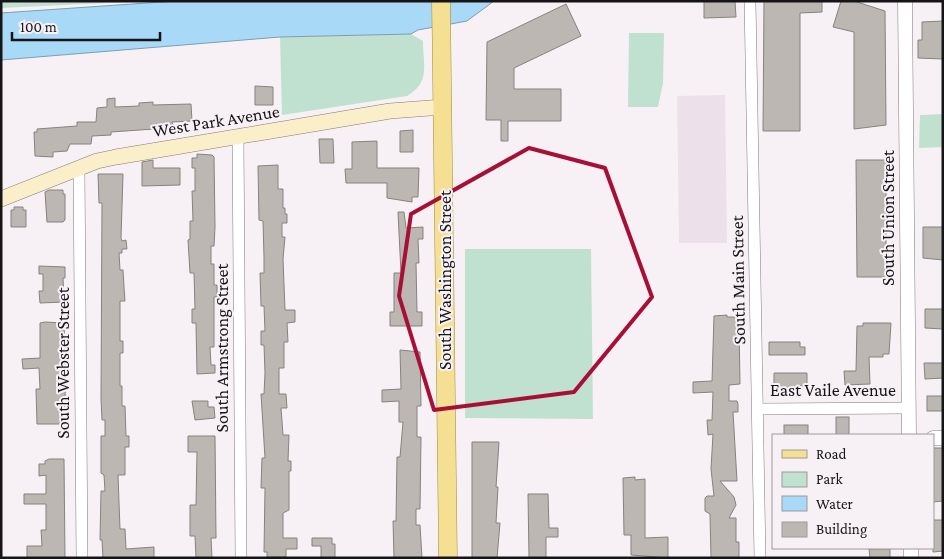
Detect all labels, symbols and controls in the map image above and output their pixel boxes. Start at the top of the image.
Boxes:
scale bar [12,10,160,42]
text: 100 m [20,19,57,35]
street label: West Park Avenue [151,101,281,141]
street label: South Union Street [878,149,898,286]
street label: South Washington Street [435,189,455,370]
street label: South Main Street [727,214,749,345]
street label: South Armstrong Street [212,263,232,432]
street label: South Webster Street [53,286,73,439]
street label: East Vaile Avenue [770,380,896,400]
legend [772,434,934,549]
text: Road [816,446,847,462]
text: Park [816,471,843,487]
text: Water [816,496,853,512]
text: Building [816,521,867,538]

